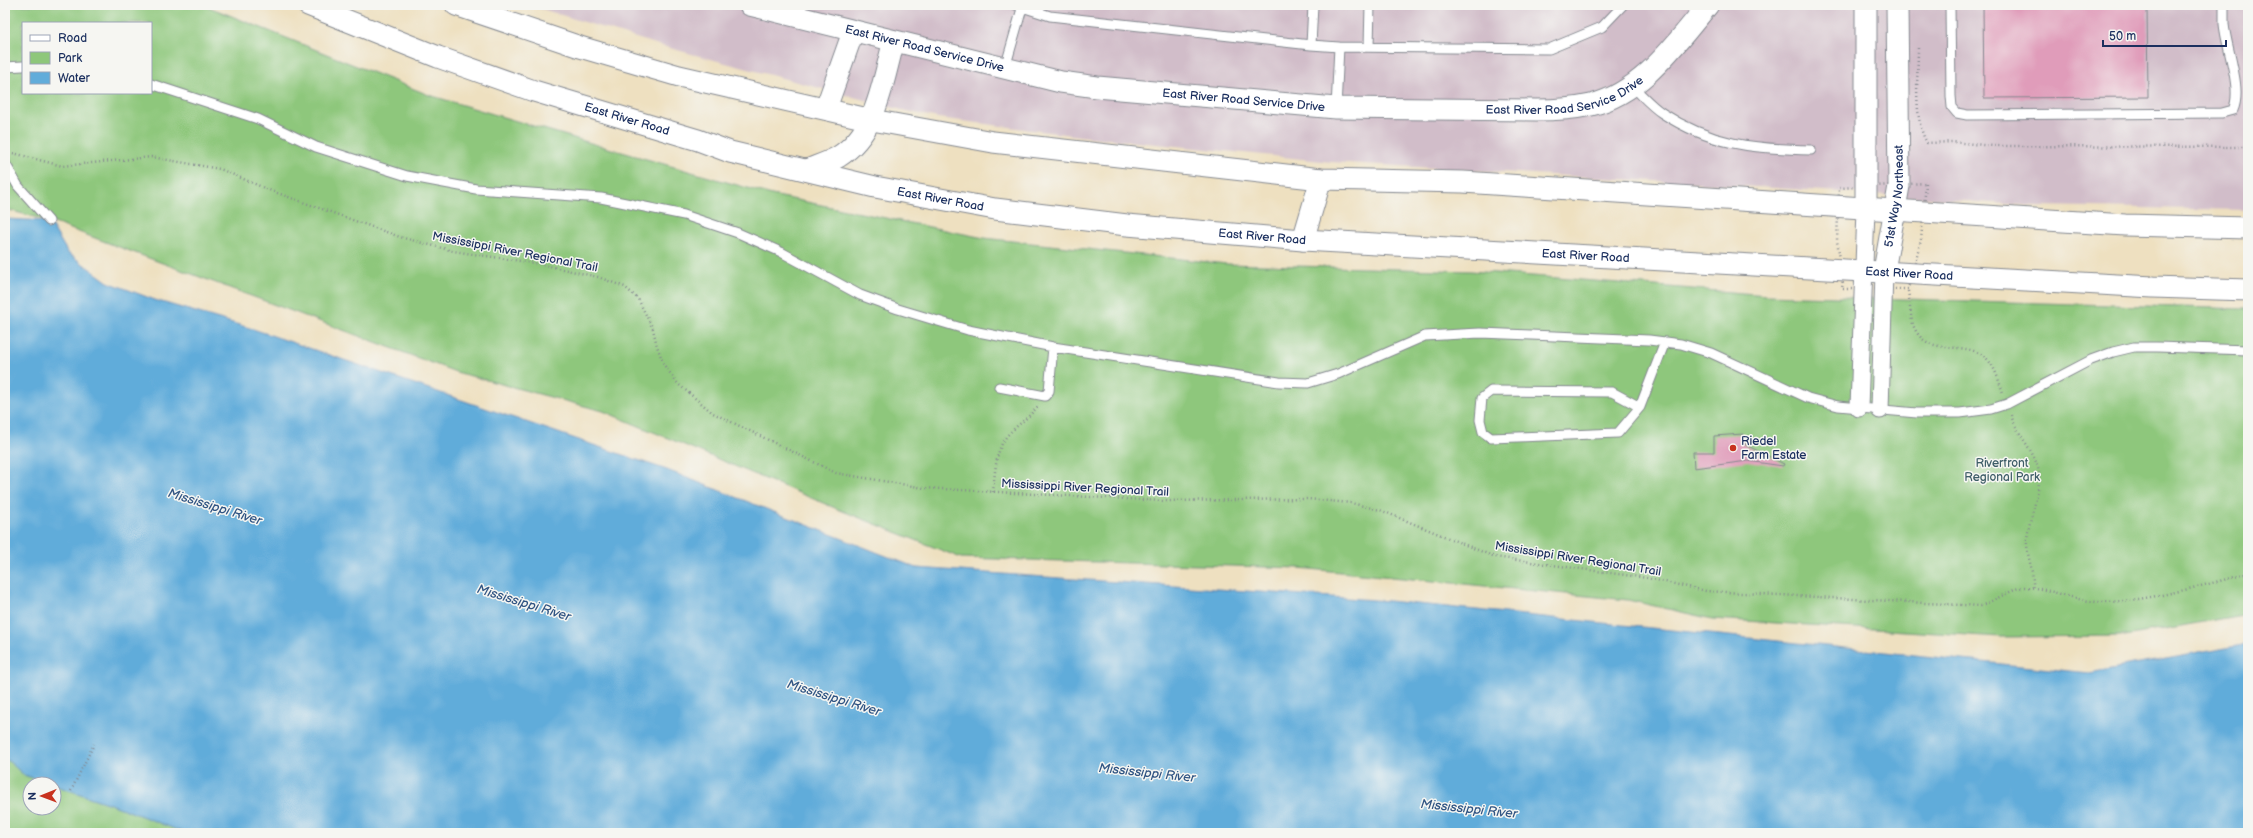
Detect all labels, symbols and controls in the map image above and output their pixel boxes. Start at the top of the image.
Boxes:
street label: East River Road Service Drive [844,21,1006,75]
legend [22,22,152,94]
scale bar [2103,22,2226,48]
text: 50 m [2109,29,2136,44]
text: Road [58,31,87,46]
text: Park [58,51,82,66]
text: Water [58,71,90,86]
street label: East River Road Service Drive [1486,73,1646,118]
street label: East River Road Service Drive [1162,85,1326,115]
street label: East River Road [583,99,671,139]
street label: 51st Way Northeast [1881,144,1907,248]
street label: East River Road [896,184,985,214]
street label: East River Road [1218,225,1307,248]
street label: Mississippi River Regional Trail [431,229,599,275]
street label: East River Road [1541,246,1630,266]
street label: East River Road [1865,264,1954,283]
place label: Riedel Farm Estate [1741,434,1807,463]
marker: Riedel Farm Estate [1728,443,1738,453]
park label: Riverfront Regional Park [1964,456,2040,485]
street label: Mississippi River Regional Trail [1001,476,1169,500]
water label: Mississippi River [166,485,265,529]
street label: Mississippi River Regional Trail [1494,538,1662,580]
water label: Mississippi River [475,581,574,625]
water label: Mississippi River [785,676,884,720]
water label: Mississippi River [1098,760,1197,786]
north arrow [22,776,62,816]
text: N [26,792,39,800]
water label: Mississippi River [1420,796,1519,822]

